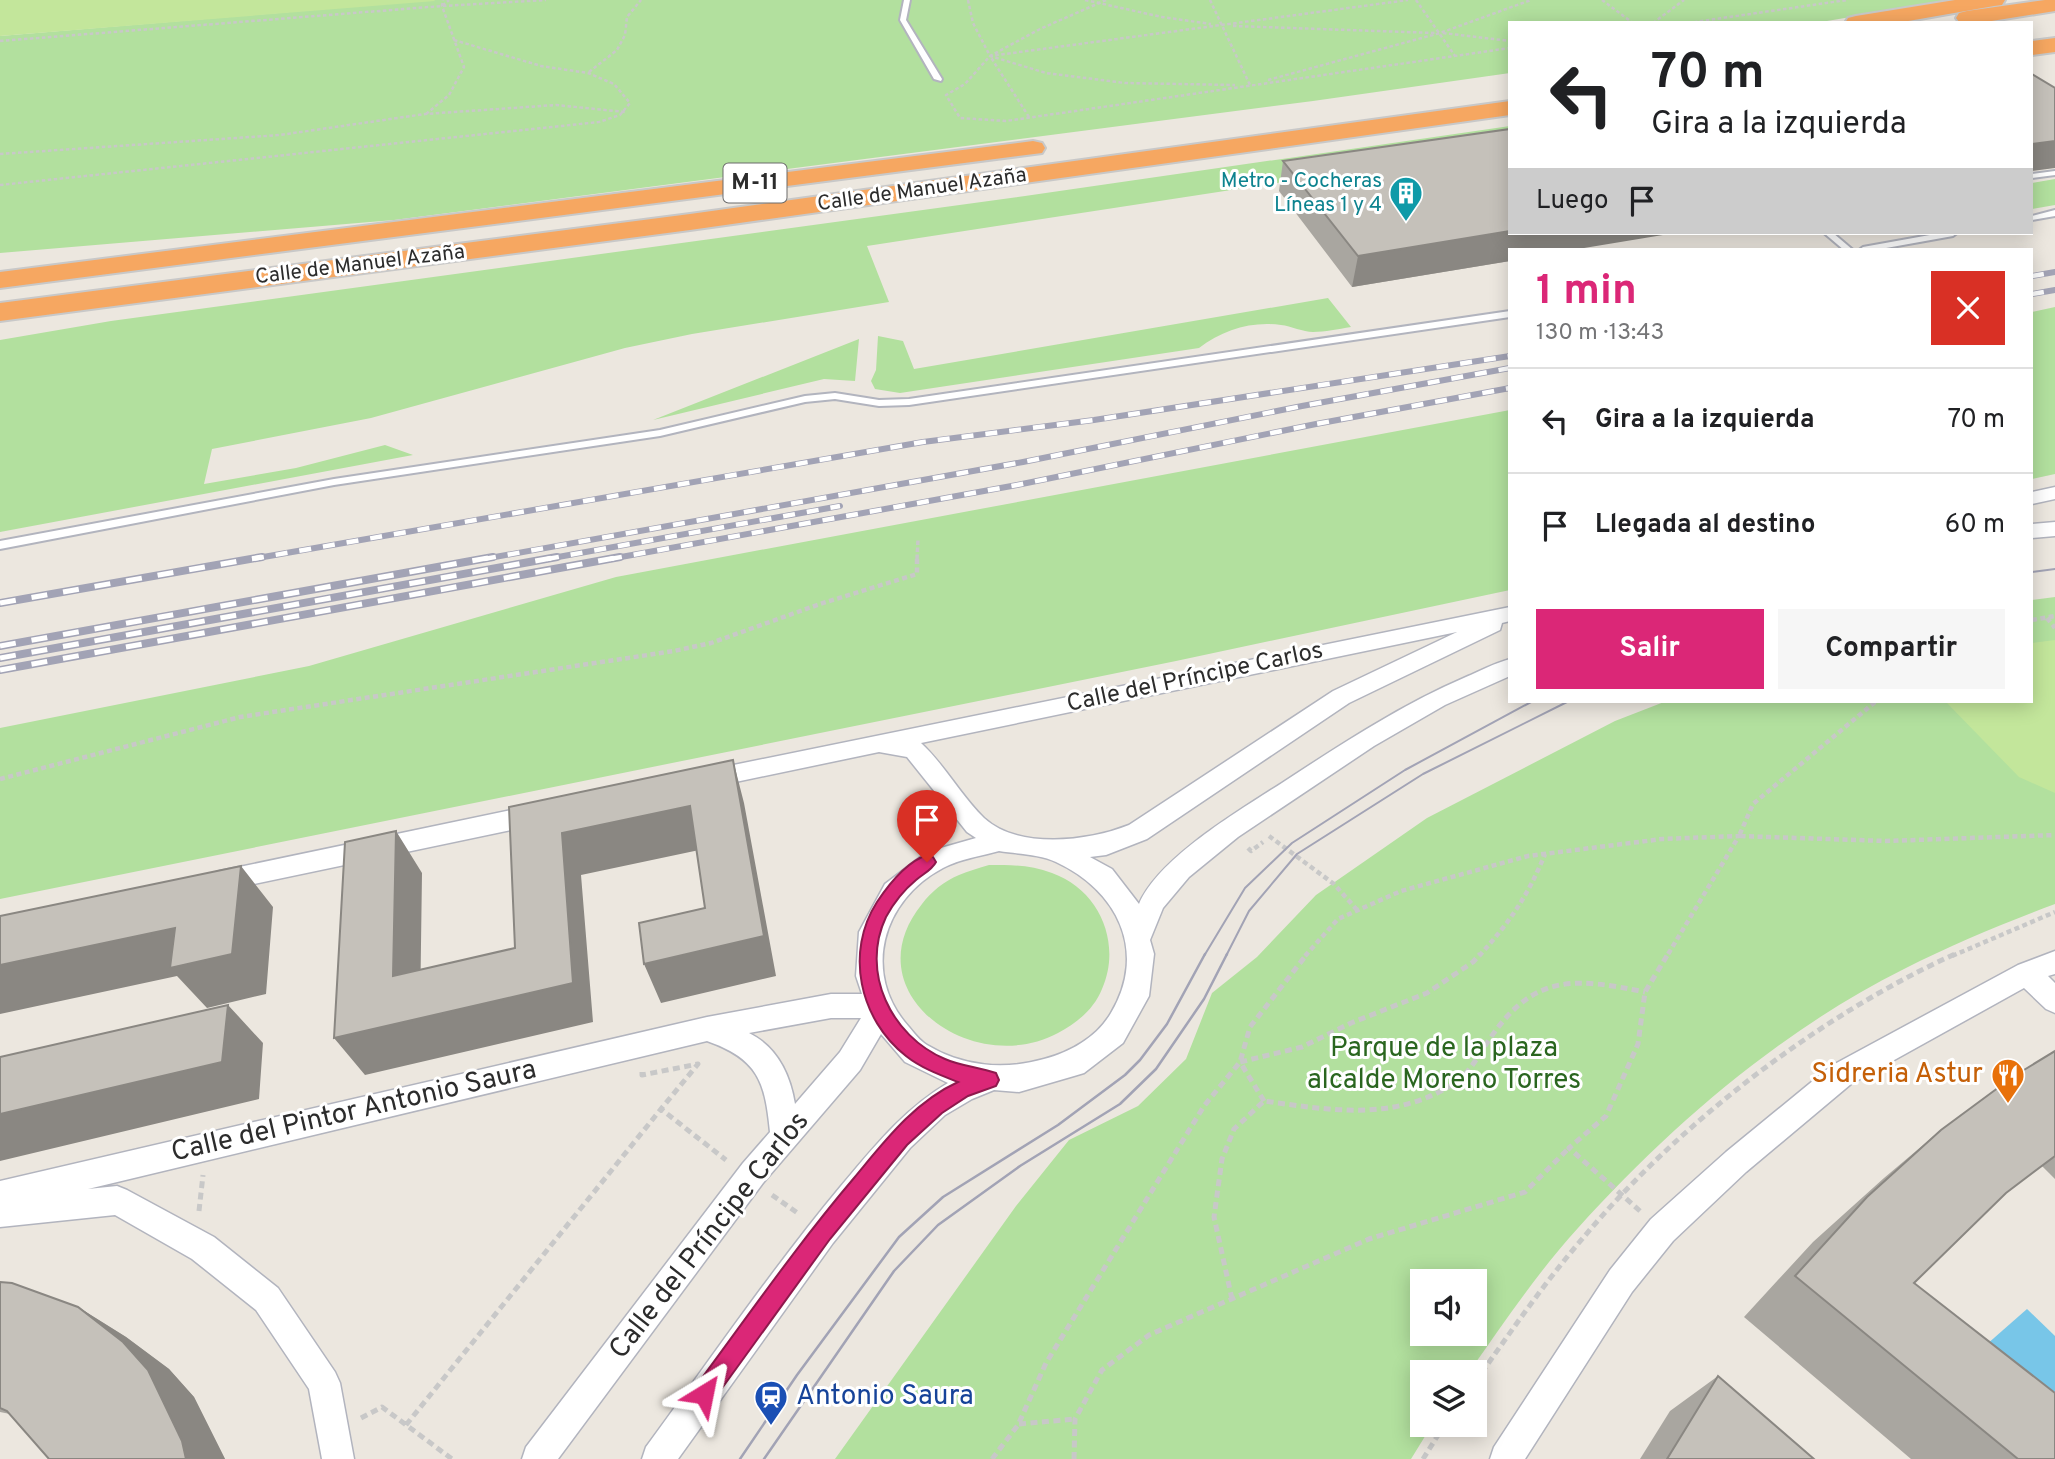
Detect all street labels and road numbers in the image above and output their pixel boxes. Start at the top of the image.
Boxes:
street label: Calle de Manuel Azaña [816,162,1028,218]
road number: M-11 [724,164,786,202]
street label: Calle de Manuel Azaña [254,239,466,291]
street label: Calle del Príncipe Carlos [1064,636,1326,720]
street label: Calle del Pintor Antonio Saura [168,1052,540,1172]
street label: Calle del Príncipe Carlos [602,1105,818,1367]

